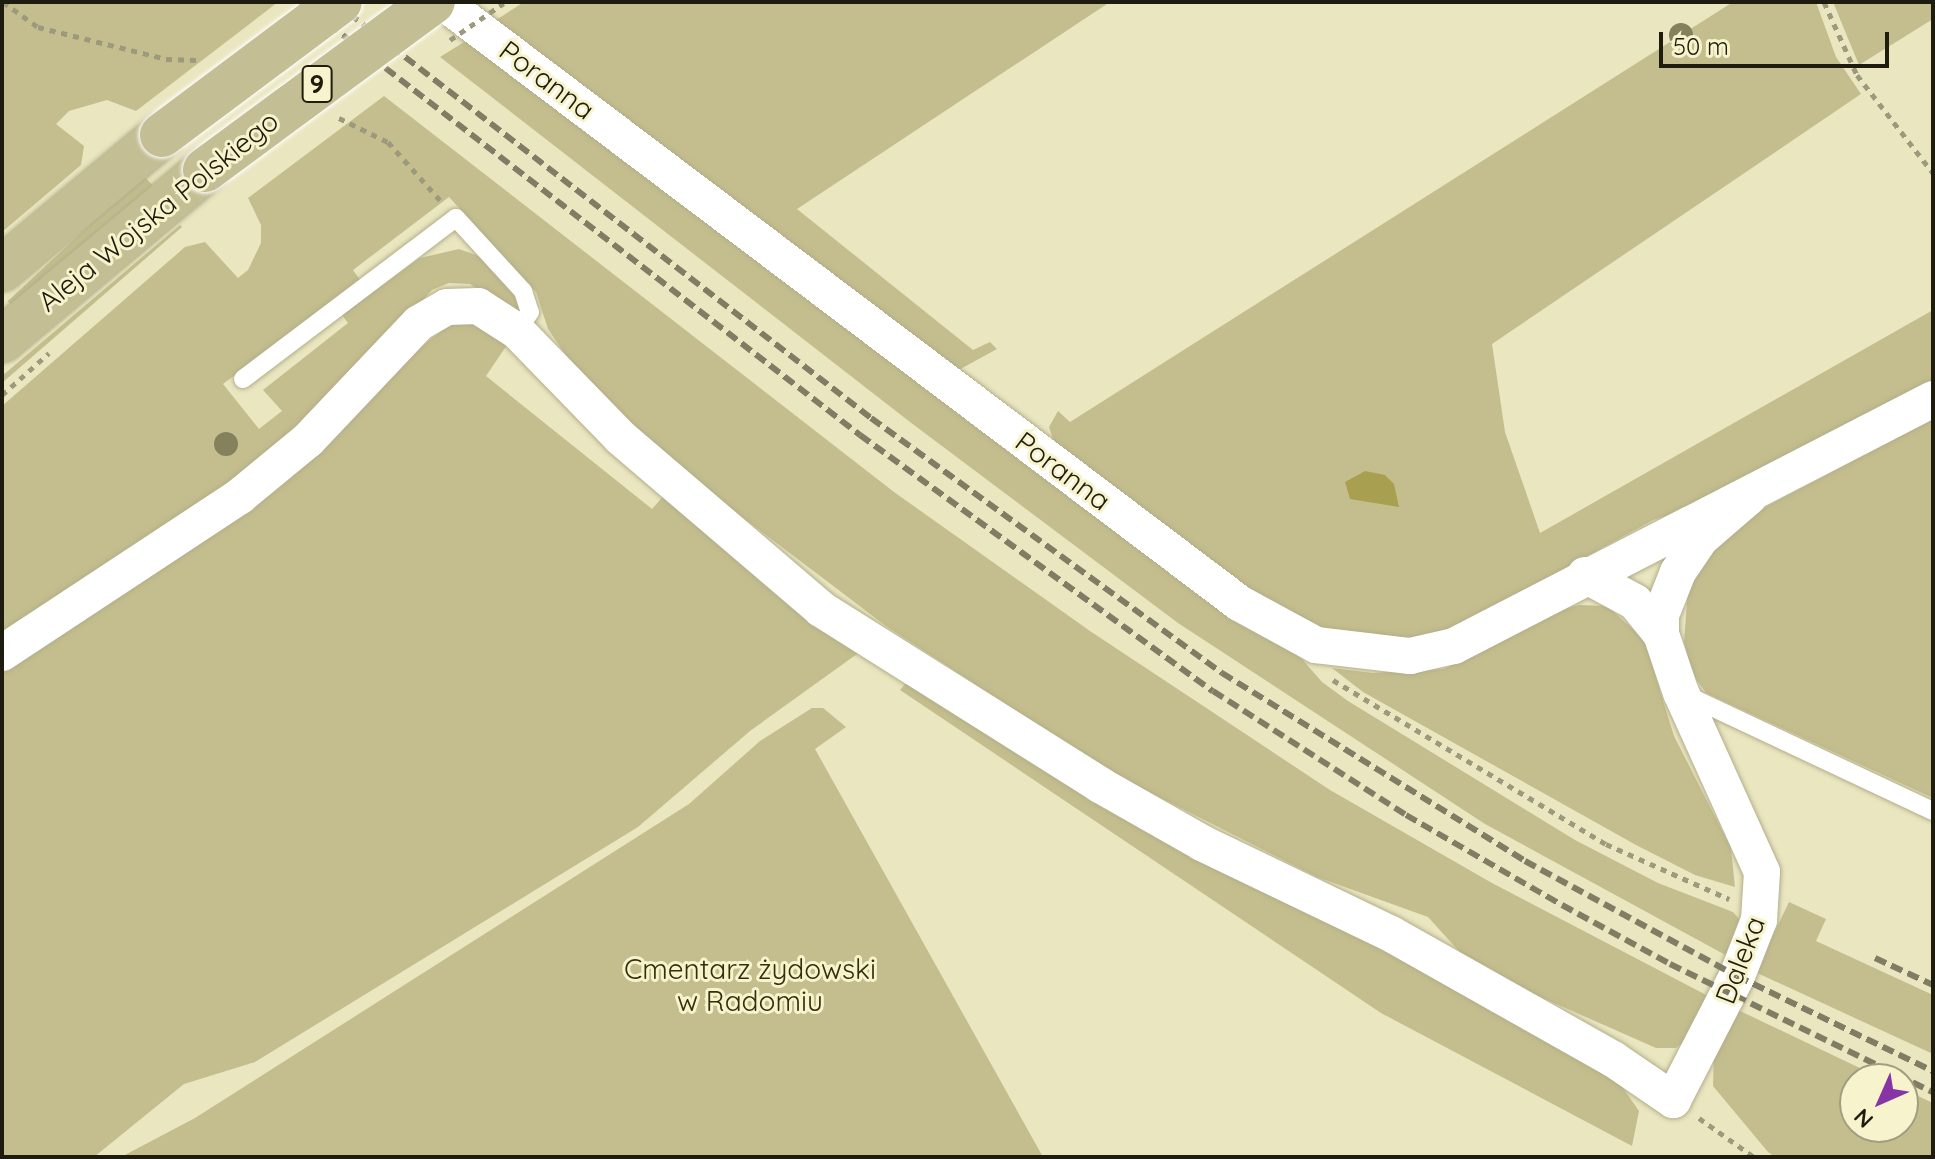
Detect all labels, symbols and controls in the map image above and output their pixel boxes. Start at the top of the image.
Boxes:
scale bar [1663,16,1893,66]
text: 50 m [1673,31,1729,61]
street label: Poranna [493,33,601,127]
road number: 9 [301,62,333,106]
street label: Aleja Wojska Polskiego [31,104,285,318]
street label: Poranna [1009,424,1117,518]
street label: Daleka [1708,912,1772,1008]
park label: Cmentarz żydowski w Radomiu [624,952,876,1018]
north arrow [1839,1063,1919,1143]
text: N [1848,1103,1879,1134]

